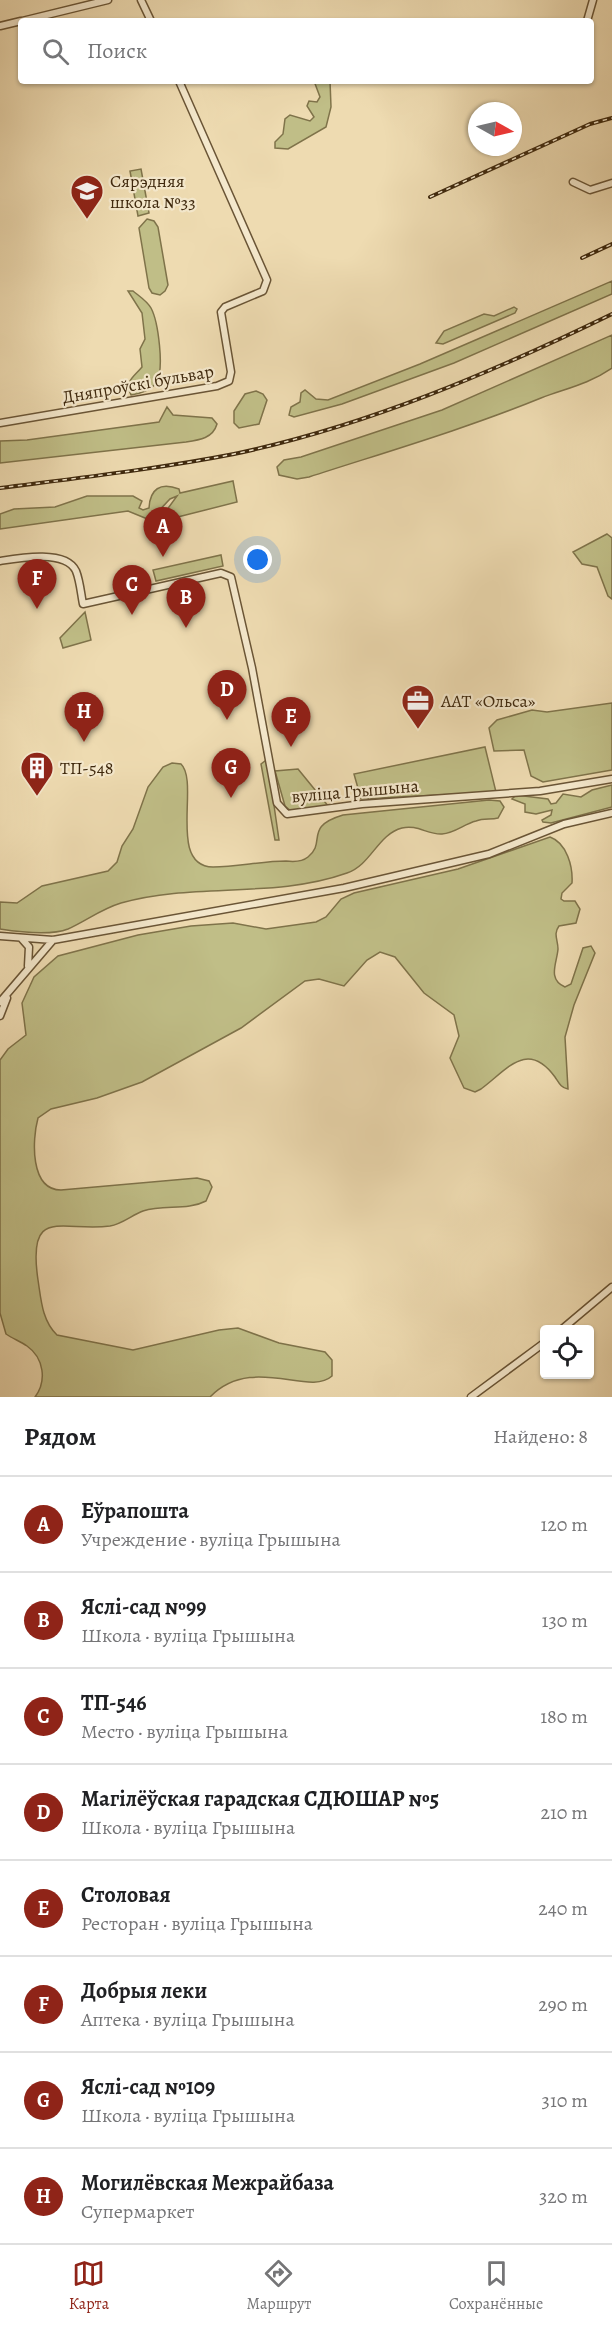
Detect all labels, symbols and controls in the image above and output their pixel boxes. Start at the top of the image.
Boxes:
search box [18,18,594,84]
icon: search [39,35,72,68]
text: Поиск [87,36,147,66]
north arrow [468,102,522,156]
place label: Сярэдняя школа №33 [110,169,196,214]
school or university icon: Сярэдняя школа №33 [69,173,105,220]
street label: Дняпроўскі бульвар [60,359,216,409]
pin: A [144,508,182,557]
your location [243,545,272,574]
pin: F [18,560,57,609]
pin: C [112,566,152,615]
pin: B [166,578,206,628]
pin: D [208,670,246,720]
office icon: ААТ «Ольса» [400,683,436,730]
place label: ААТ «Ольса» [440,689,536,713]
pin: H [64,692,104,742]
pin: E [272,698,310,747]
pin: G [212,748,250,798]
building icon: ТП-548 [19,750,55,797]
place label: ТП-548 [60,756,114,780]
street label: вуліца Грышына [290,773,420,809]
map controls [540,1325,594,1379]
button: locate [540,1325,594,1379]
text: Рядом [24,1419,96,1454]
text: Найдено: 8 [493,1423,588,1450]
text: Еўрапошта [81,1496,189,1526]
text: A [37,1511,50,1538]
text: 120 m [540,1511,588,1538]
text: Учреждение · вуліца Грышына [81,1526,341,1553]
text: Яслі-сад №99 [81,1592,206,1622]
text: B [37,1607,50,1634]
text: 130 m [542,1607,588,1634]
text: Школа · вуліца Грышына [81,1622,295,1649]
text: ТП-546 [81,1688,147,1718]
text: C [37,1703,50,1730]
text: 180 m [540,1703,588,1730]
text: Место · вуліца Грышына [81,1718,288,1745]
text: Магілёўская гарадская СДЮШАР №5 [81,1784,439,1814]
text: D [37,1799,50,1826]
text: 210 m [540,1799,588,1826]
text: Школа · вуліца Грышына [81,1814,295,1841]
text: Столовая [81,1880,171,1910]
text: E [38,1895,49,1922]
text: 240 m [538,1895,588,1922]
text: Ресторан · вуліца Грышына [81,1910,313,1937]
text: Добрыя леки [81,1976,207,2006]
text: F [38,1991,49,2018]
text: 290 m [538,1991,588,2018]
text: Аптека · вуліца Грышына [81,2006,295,2033]
text: Яслі-сад №109 [81,2072,215,2102]
text: G [37,2087,50,2114]
text: 310 m [542,2087,588,2114]
text: Школа · вуліца Грышына [81,2102,295,2129]
text: Могилёвская Межрайбаза [81,2168,334,2198]
text: H [36,2183,51,2210]
text: 320 m [539,2183,588,2210]
text: Супермаркет [81,2198,195,2225]
tab: Карта [69,2257,109,2315]
tab: Маршрут [247,2257,311,2315]
tab: Сохранённые [449,2257,543,2315]

